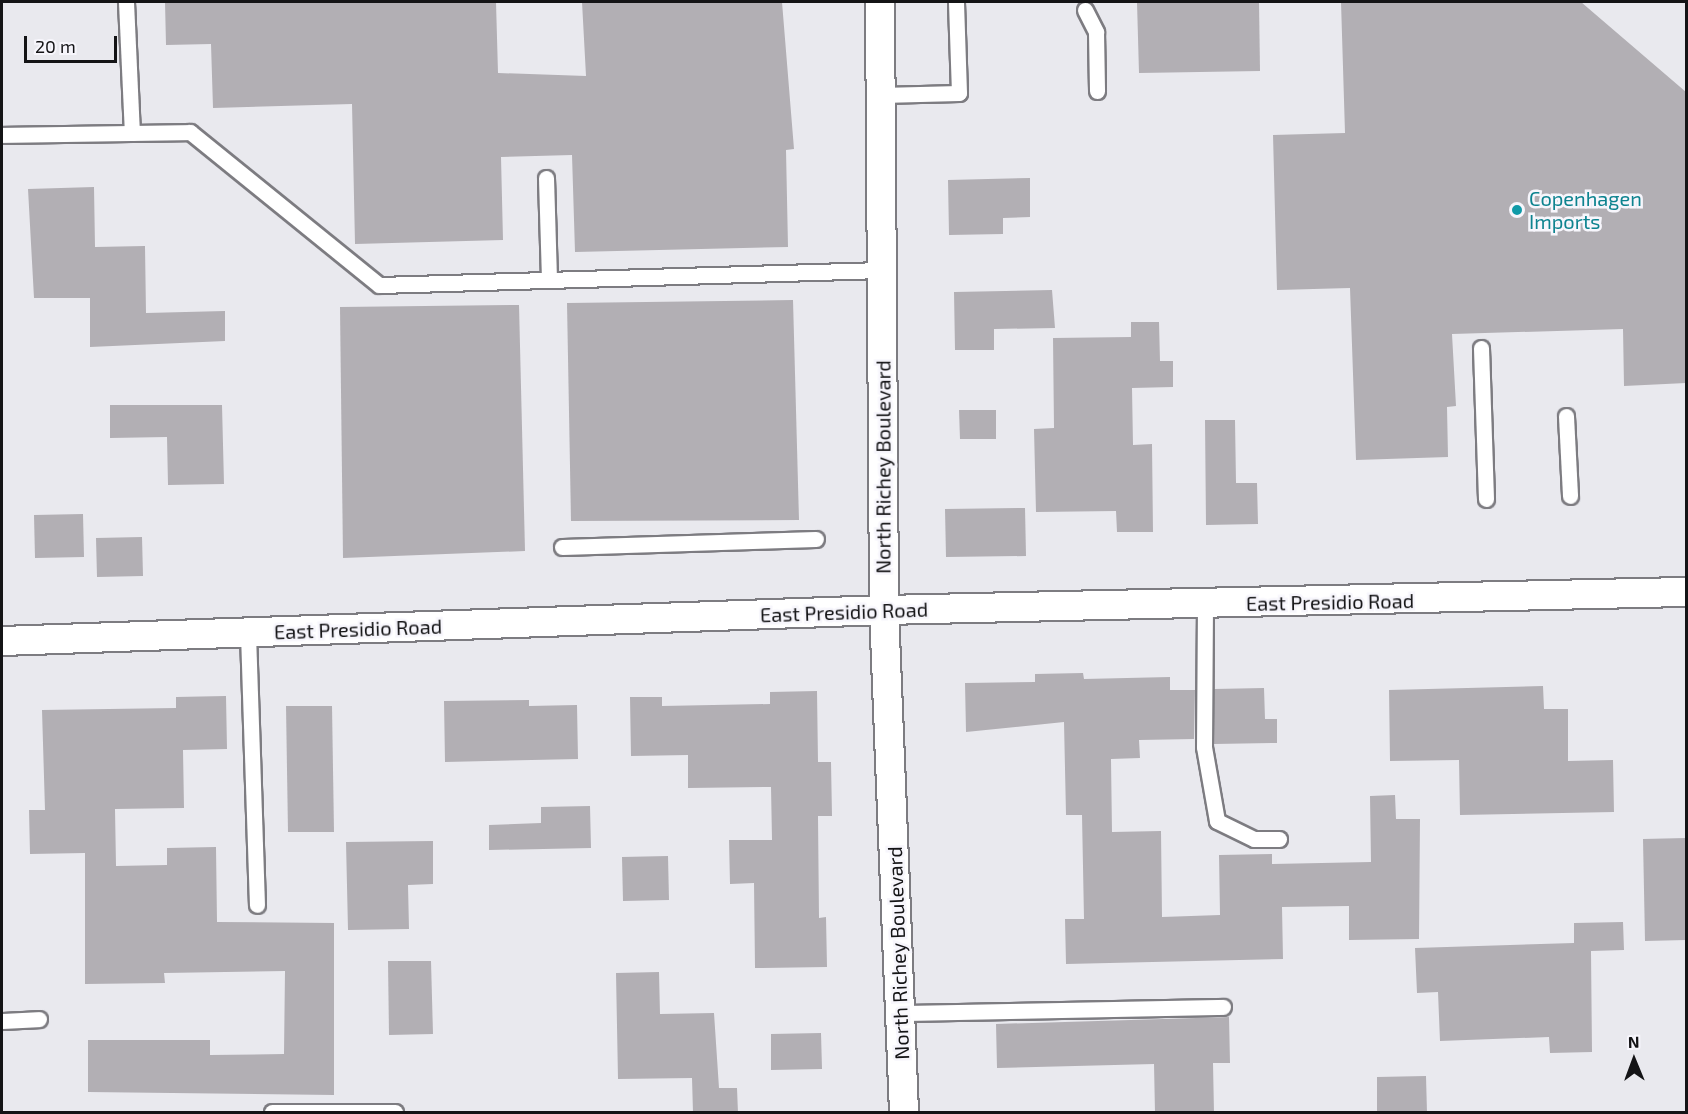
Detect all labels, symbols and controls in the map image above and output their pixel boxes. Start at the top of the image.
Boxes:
scale bar [27,24,120,62]
text: 20 m [35,35,76,57]
place label: Copenhagen Imports [1529,186,1642,233]
marker: Copenhagen Imports [1510,203,1524,217]
street label: North Richey Boulevard [871,360,895,574]
street label: East Presidio Road [1246,589,1414,615]
street label: East Presidio Road [760,597,928,627]
street label: East Presidio Road [274,614,442,644]
street label: North Richey Boulevard [882,846,914,1060]
north arrow [1604,1030,1664,1090]
text: N [1628,1032,1640,1051]

